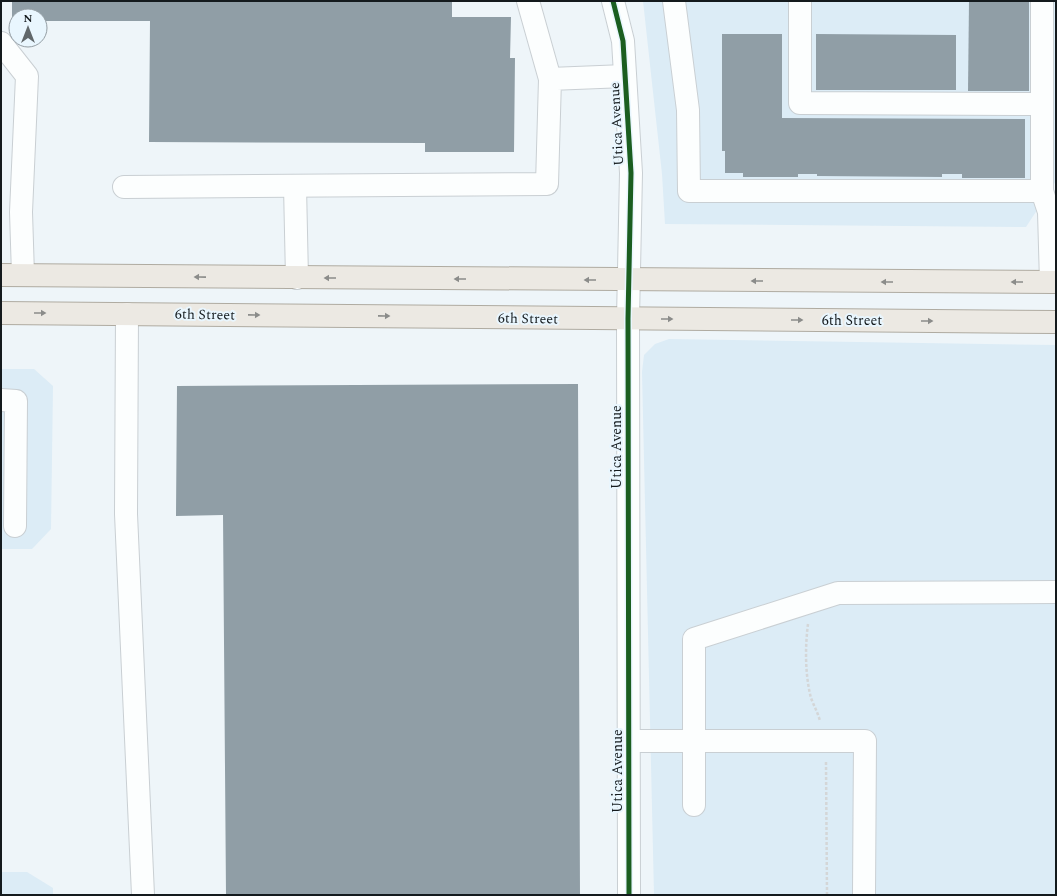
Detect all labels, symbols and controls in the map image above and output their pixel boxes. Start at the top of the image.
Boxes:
north arrow [8,8,48,48]
text: N [24,10,33,27]
street label: Utica Avenue [604,81,629,166]
one-way arrow [193,274,206,280]
one-way arrow [323,275,336,281]
one-way arrow [453,276,466,282]
one-way arrow [583,277,596,283]
one-way arrow [750,278,763,284]
one-way arrow [880,279,893,285]
one-way arrow [1010,279,1023,285]
street label: 6th Street [175,303,235,326]
street label: 6th Street [498,307,558,330]
one-way arrow [34,310,47,316]
street label: 6th Street [822,310,882,331]
one-way arrow [248,312,261,318]
one-way arrow [378,313,391,319]
one-way arrow [661,316,674,322]
one-way arrow [791,317,804,323]
one-way arrow [921,318,934,324]
street label: Utica Avenue [606,405,627,489]
street label: Utica Avenue [607,729,628,813]

